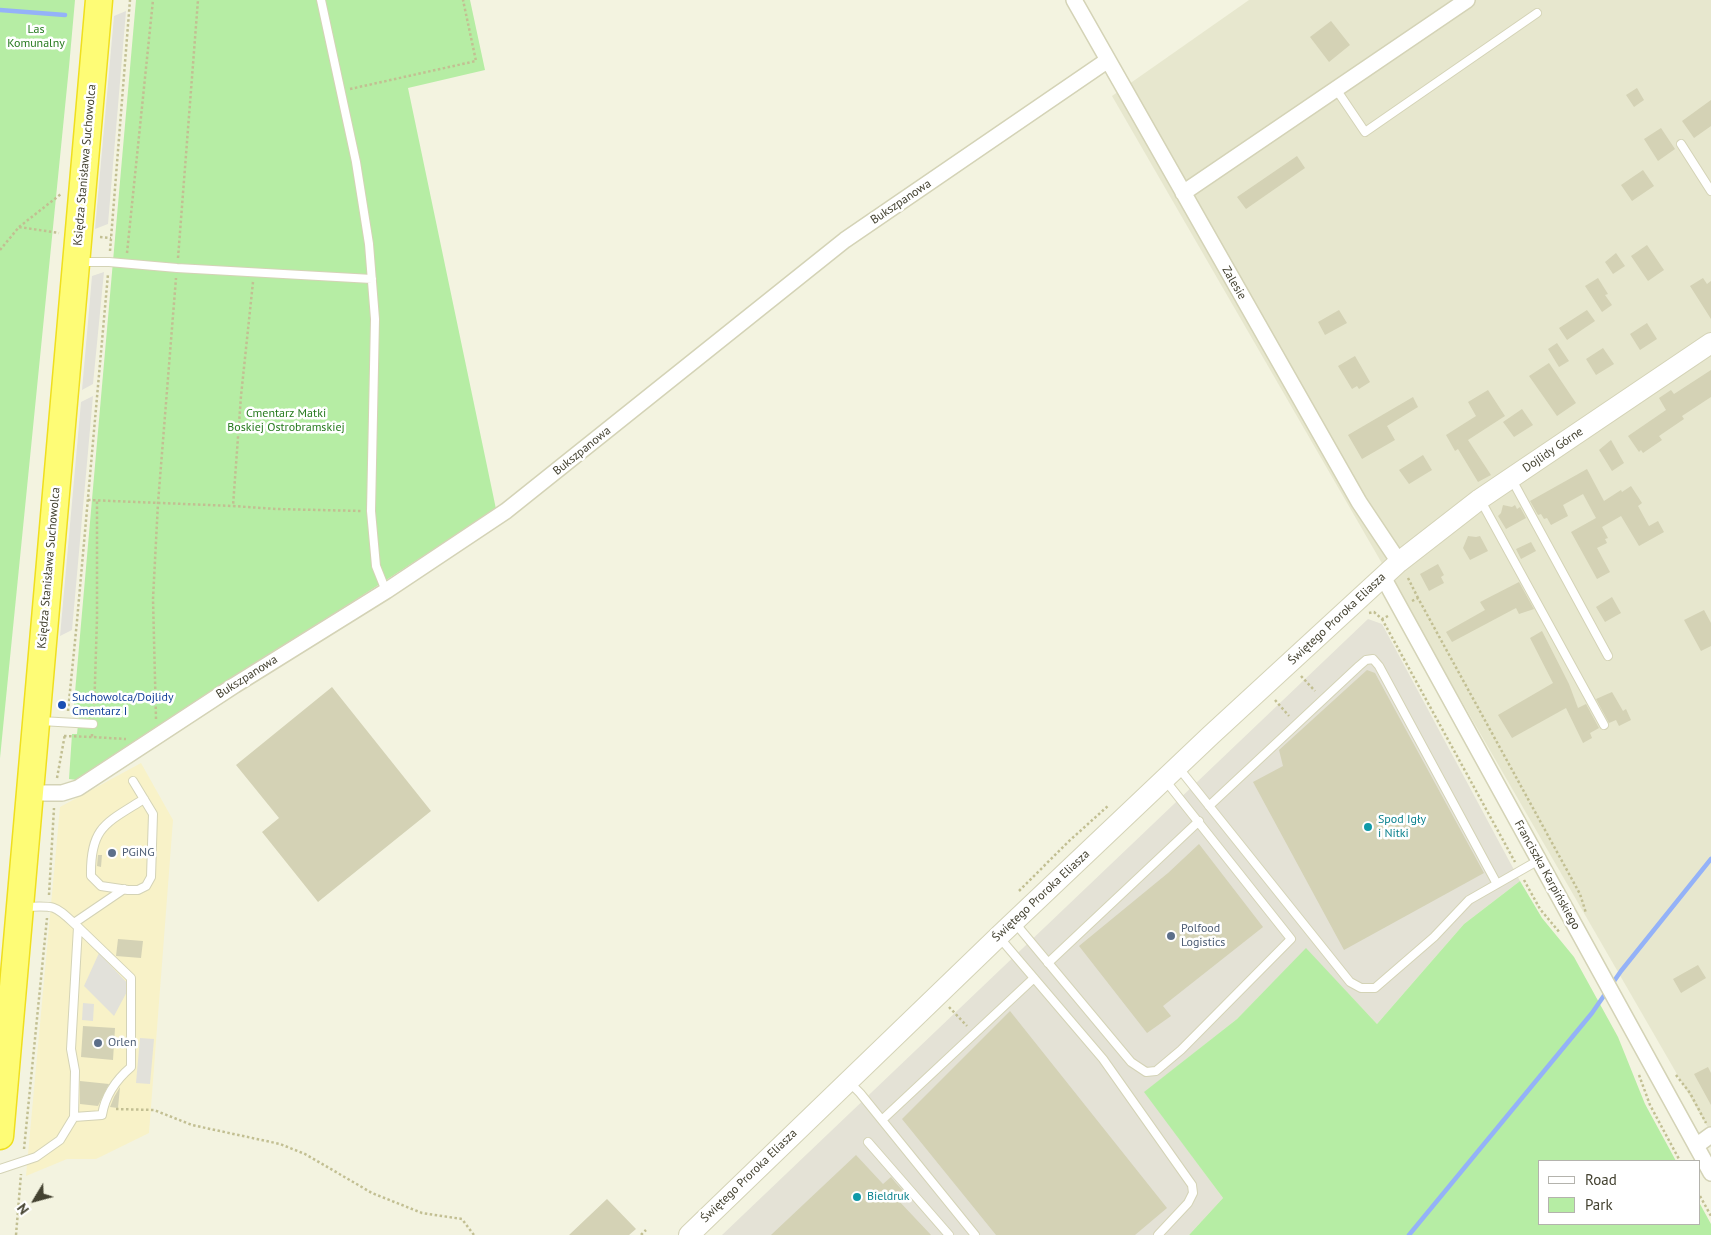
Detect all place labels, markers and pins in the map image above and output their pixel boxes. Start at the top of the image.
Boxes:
place label: Suchowolca/Dojlidy Cmentarz I [72,691,174,719]
marker: Suchowolca/Dojlidy Cmentarz I [56,699,68,711]
place label: Spod Igły i Nitki [1378,813,1426,841]
marker: Spod Igły i Nitki [1362,821,1374,833]
place label: PGiNG [122,846,154,860]
marker: PGiNG [106,847,118,859]
place label: Polfood Logistics [1181,922,1225,950]
marker: Polfood Logistics [1165,930,1177,942]
place label: Orlen [108,1036,136,1050]
marker: Orlen [92,1037,104,1049]
place label: Bieldruk [867,1190,910,1204]
marker: Bieldruk [851,1191,863,1203]

